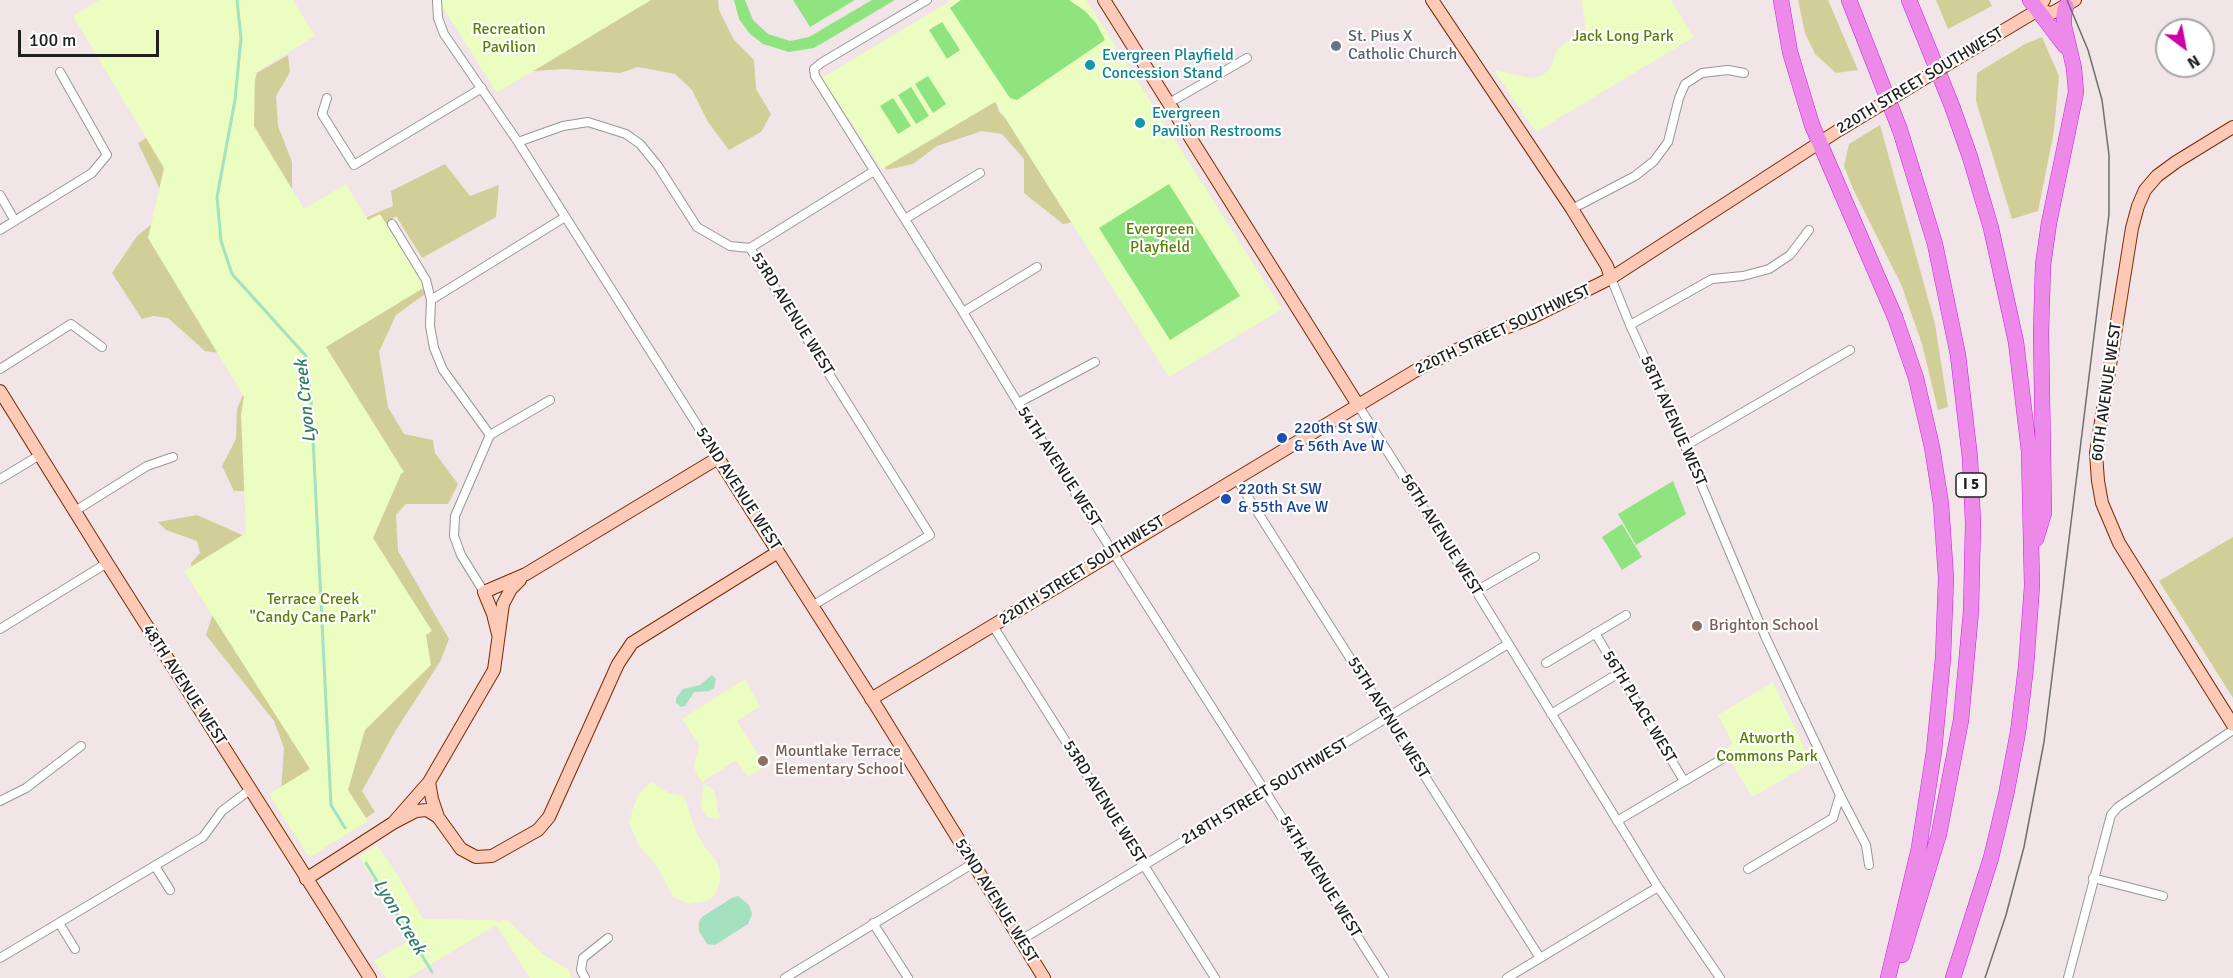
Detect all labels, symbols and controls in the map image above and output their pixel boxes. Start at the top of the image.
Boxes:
scale bar [21,18,162,56]
north arrow [2155,18,2215,78]
park label: Recreation Pavilion [472,20,546,58]
street label: 220TH STREET SOUTHWEST [1833,24,2007,138]
place label: St. Pius X Catholic Church [1348,27,1457,65]
park label: Jack Long Park [1572,27,1674,47]
text: 100 m [29,29,76,51]
marker: St. Pius X Catholic Church [1329,39,1343,53]
place label: Evergreen Playfield Concession Stand [1102,46,1234,84]
text: N [2183,50,2204,73]
marker: Evergreen Playfield Concession Stand [1083,58,1097,72]
place label: Evergreen Pavilion Restrooms [1152,104,1282,142]
marker: Evergreen Pavilion Restrooms [1133,116,1147,130]
park label: Evergreen Playfield [1126,220,1194,258]
street label: 53RD AVENUE WEST [746,249,838,379]
street label: 220TH STREET SOUTHWEST [1412,281,1594,379]
street label: 60TH AVENUE WEST [2088,321,2126,463]
street label: 58TH AVENUE WEST [1636,353,1710,489]
water label: Lyon Creek [291,358,321,444]
street label: 54TH AVENUE WEST [1013,403,1105,531]
place label: 220th St SW & 56th Ave W [1294,419,1384,457]
street label: 52ND AVENUE WEST [691,424,785,554]
marker: 220th St SW & 56th Ave W [1275,431,1289,445]
street label: 56TH AVENUE WEST [1396,471,1486,599]
road number: I 5 [1956,473,1986,497]
place label: 220th St SW & 55th Ave W [1238,480,1328,518]
marker: 220th St SW & 55th Ave W [1219,492,1233,506]
street label: 220TH STREET SOUTHWEST [996,512,1168,630]
park label: Terrace Creek "Candy Cane Park" [250,590,376,628]
place label: Brighton School [1709,616,1819,636]
marker: Brighton School [1690,619,1704,633]
street label: 48TH AVENUE WEST [138,621,230,749]
street label: 56TH PLACE WEST [1598,647,1680,767]
street label: 55TH AVENUE WEST [1343,654,1433,782]
park label: Atworth Commons Park [1716,729,1818,767]
street label: 218TH STREET SOUTHWEST [1178,735,1352,849]
street label: 53RD AVENUE WEST [1058,737,1150,867]
place label: Mountlake Terrace Elementary School [775,742,904,780]
marker: Mountlake Terrace Elementary School [756,754,770,768]
street label: 54TH AVENUE WEST [1275,813,1365,941]
street label: 52ND AVENUE WEST [950,836,1042,966]
water label: Lyon Creek [368,875,430,959]

